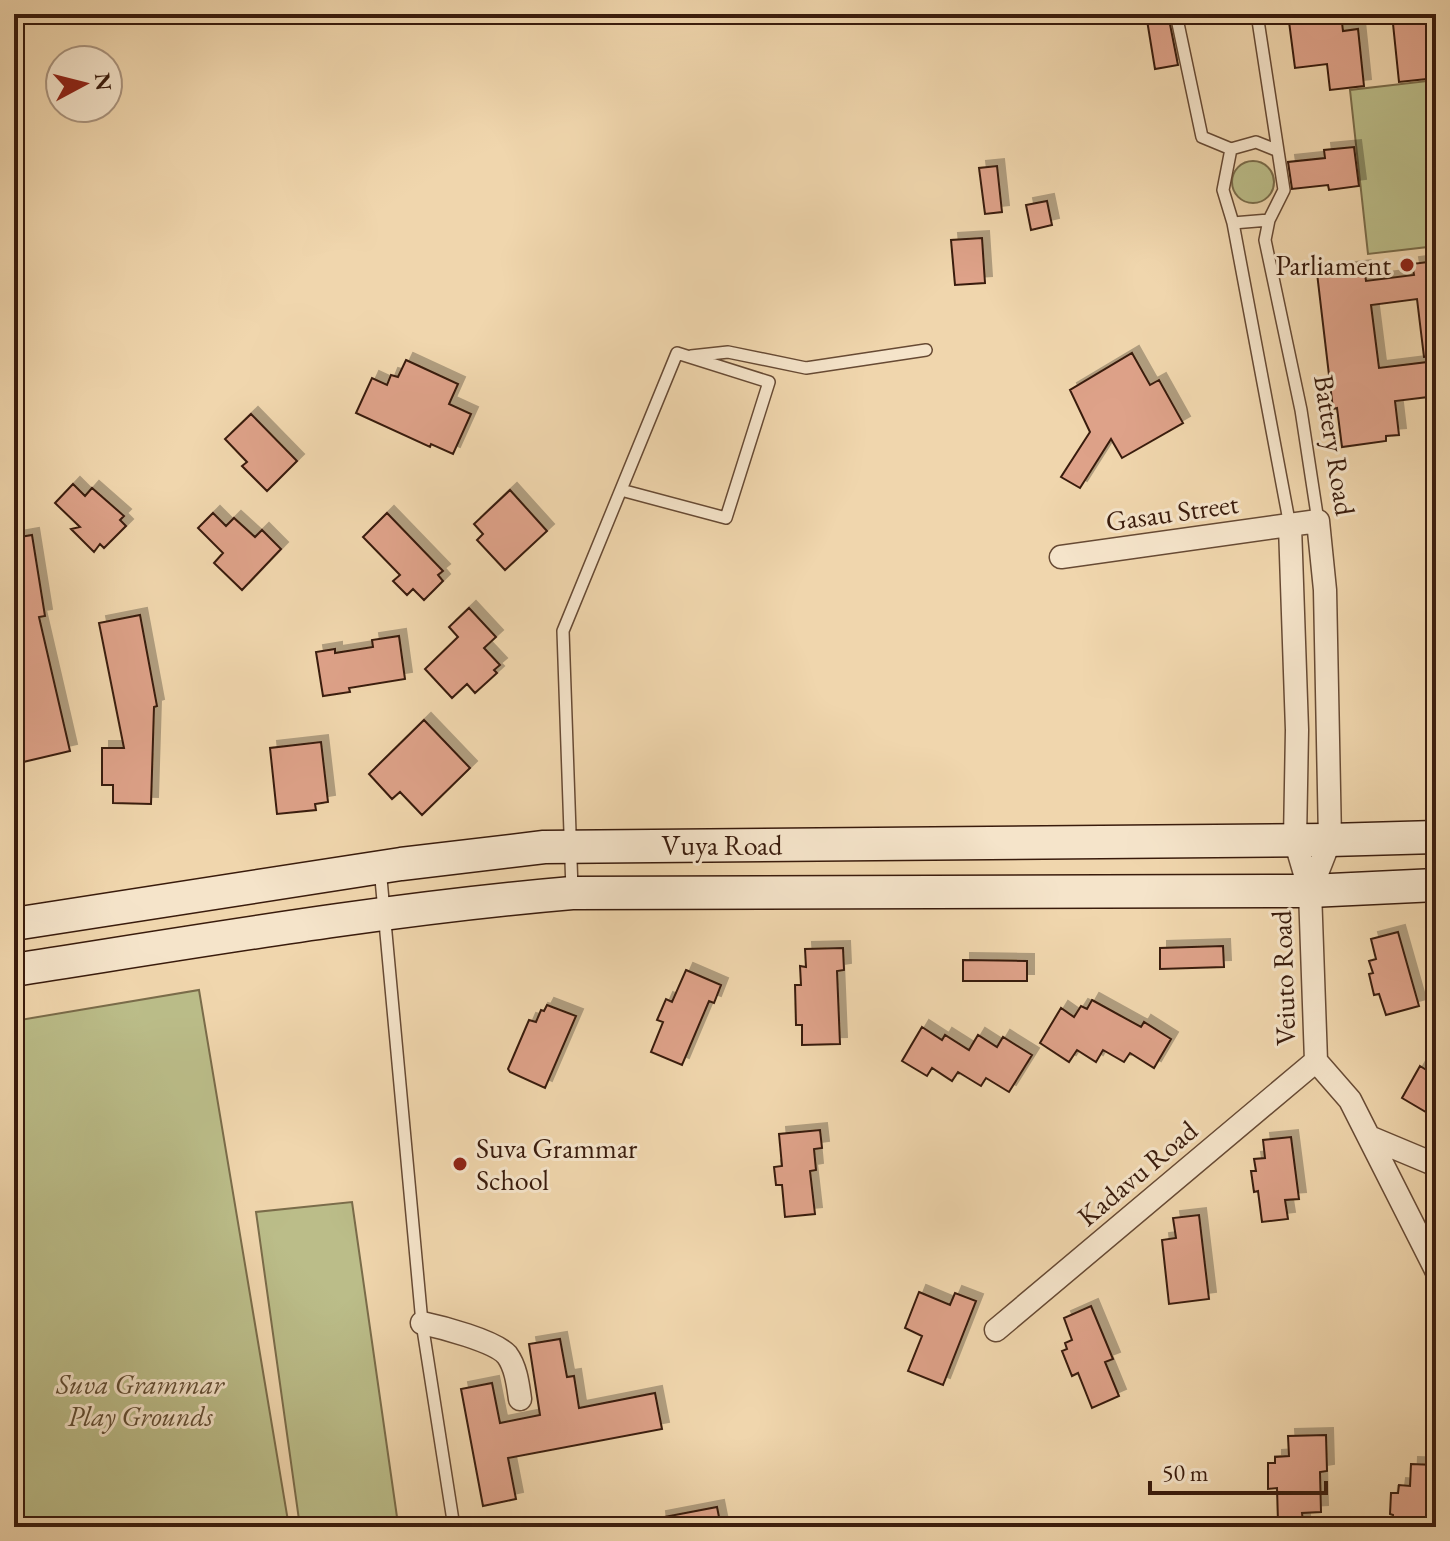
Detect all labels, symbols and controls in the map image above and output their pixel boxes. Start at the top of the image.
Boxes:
north arrow [44,44,124,124]
text: N [88,71,119,92]
place label: Parliament [1275,247,1391,283]
marker: Parliament [1398,256,1416,274]
street label: Battery Road [1306,372,1364,519]
street label: Gasau Street [1103,485,1241,539]
street label: Vuya Road [662,827,783,863]
street label: Veiuto Road [1263,909,1303,1046]
street label: Kadavu Road [1069,1112,1205,1234]
place label: Suva Grammar School [476,1130,638,1198]
marker: Suva Grammar School [451,1155,469,1173]
park label: Suva Grammar Play Grounds [55,1366,225,1434]
scale bar [1150,1445,1326,1495]
text: 50 m [1162,1457,1209,1488]

